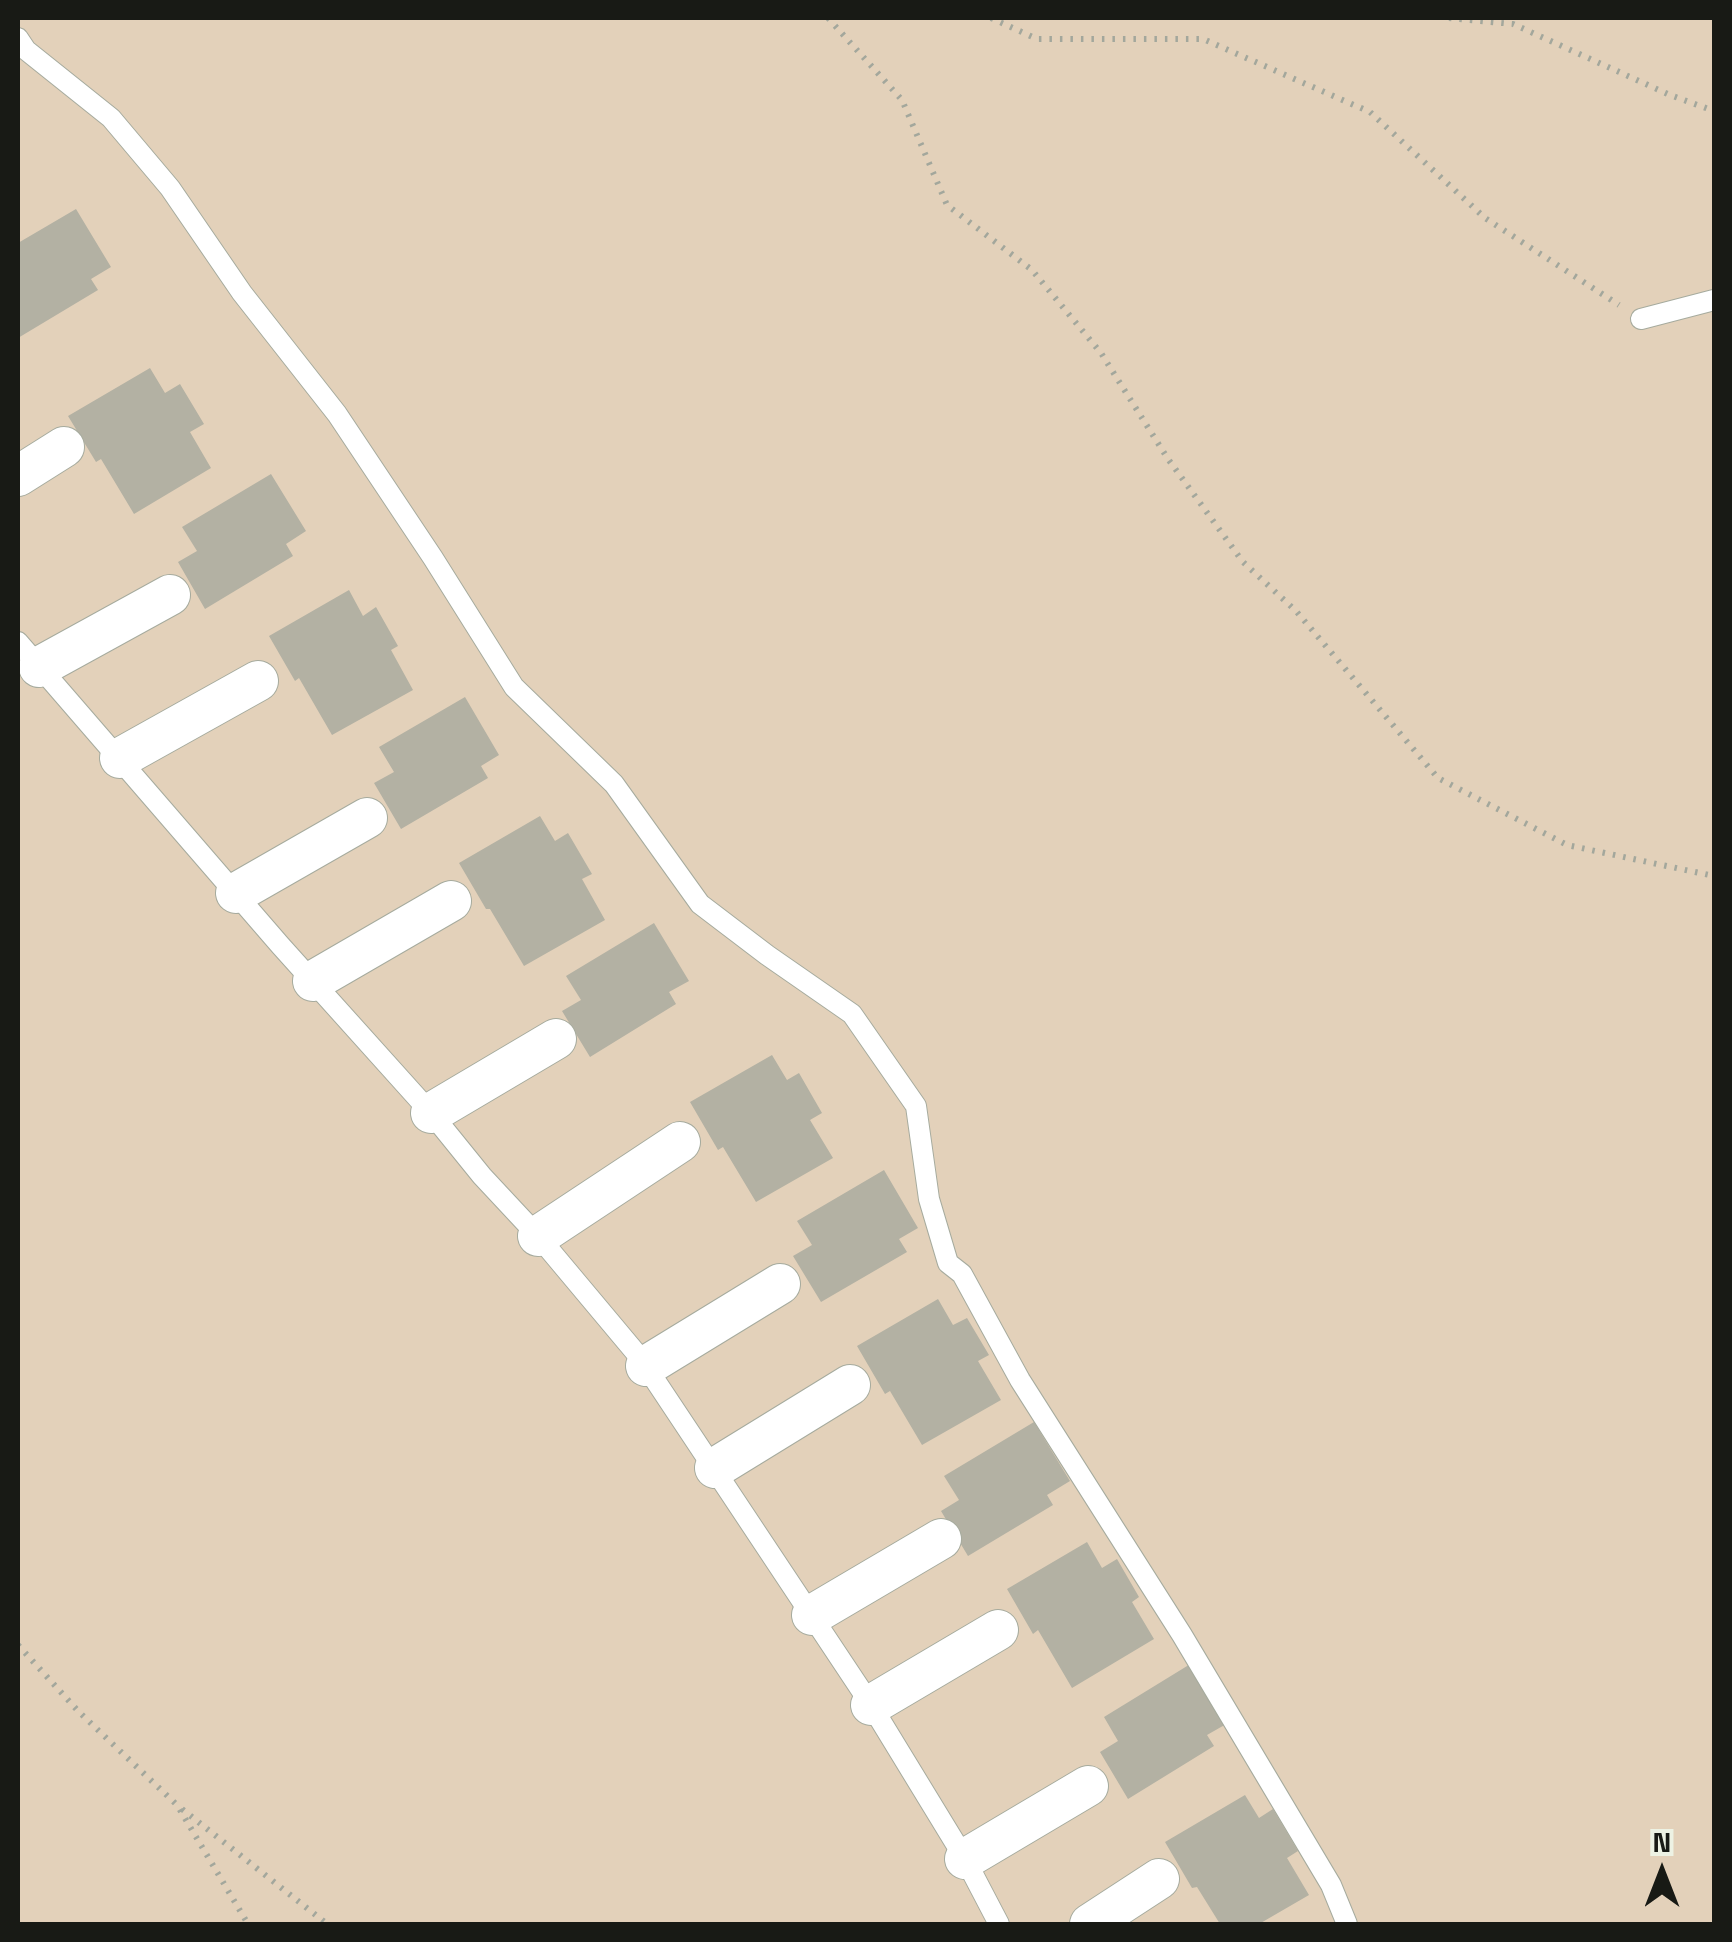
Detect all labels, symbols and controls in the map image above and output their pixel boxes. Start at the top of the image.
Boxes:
north arrow [1612,1822,1712,1922]
text: N [1653,1824,1671,1860]

